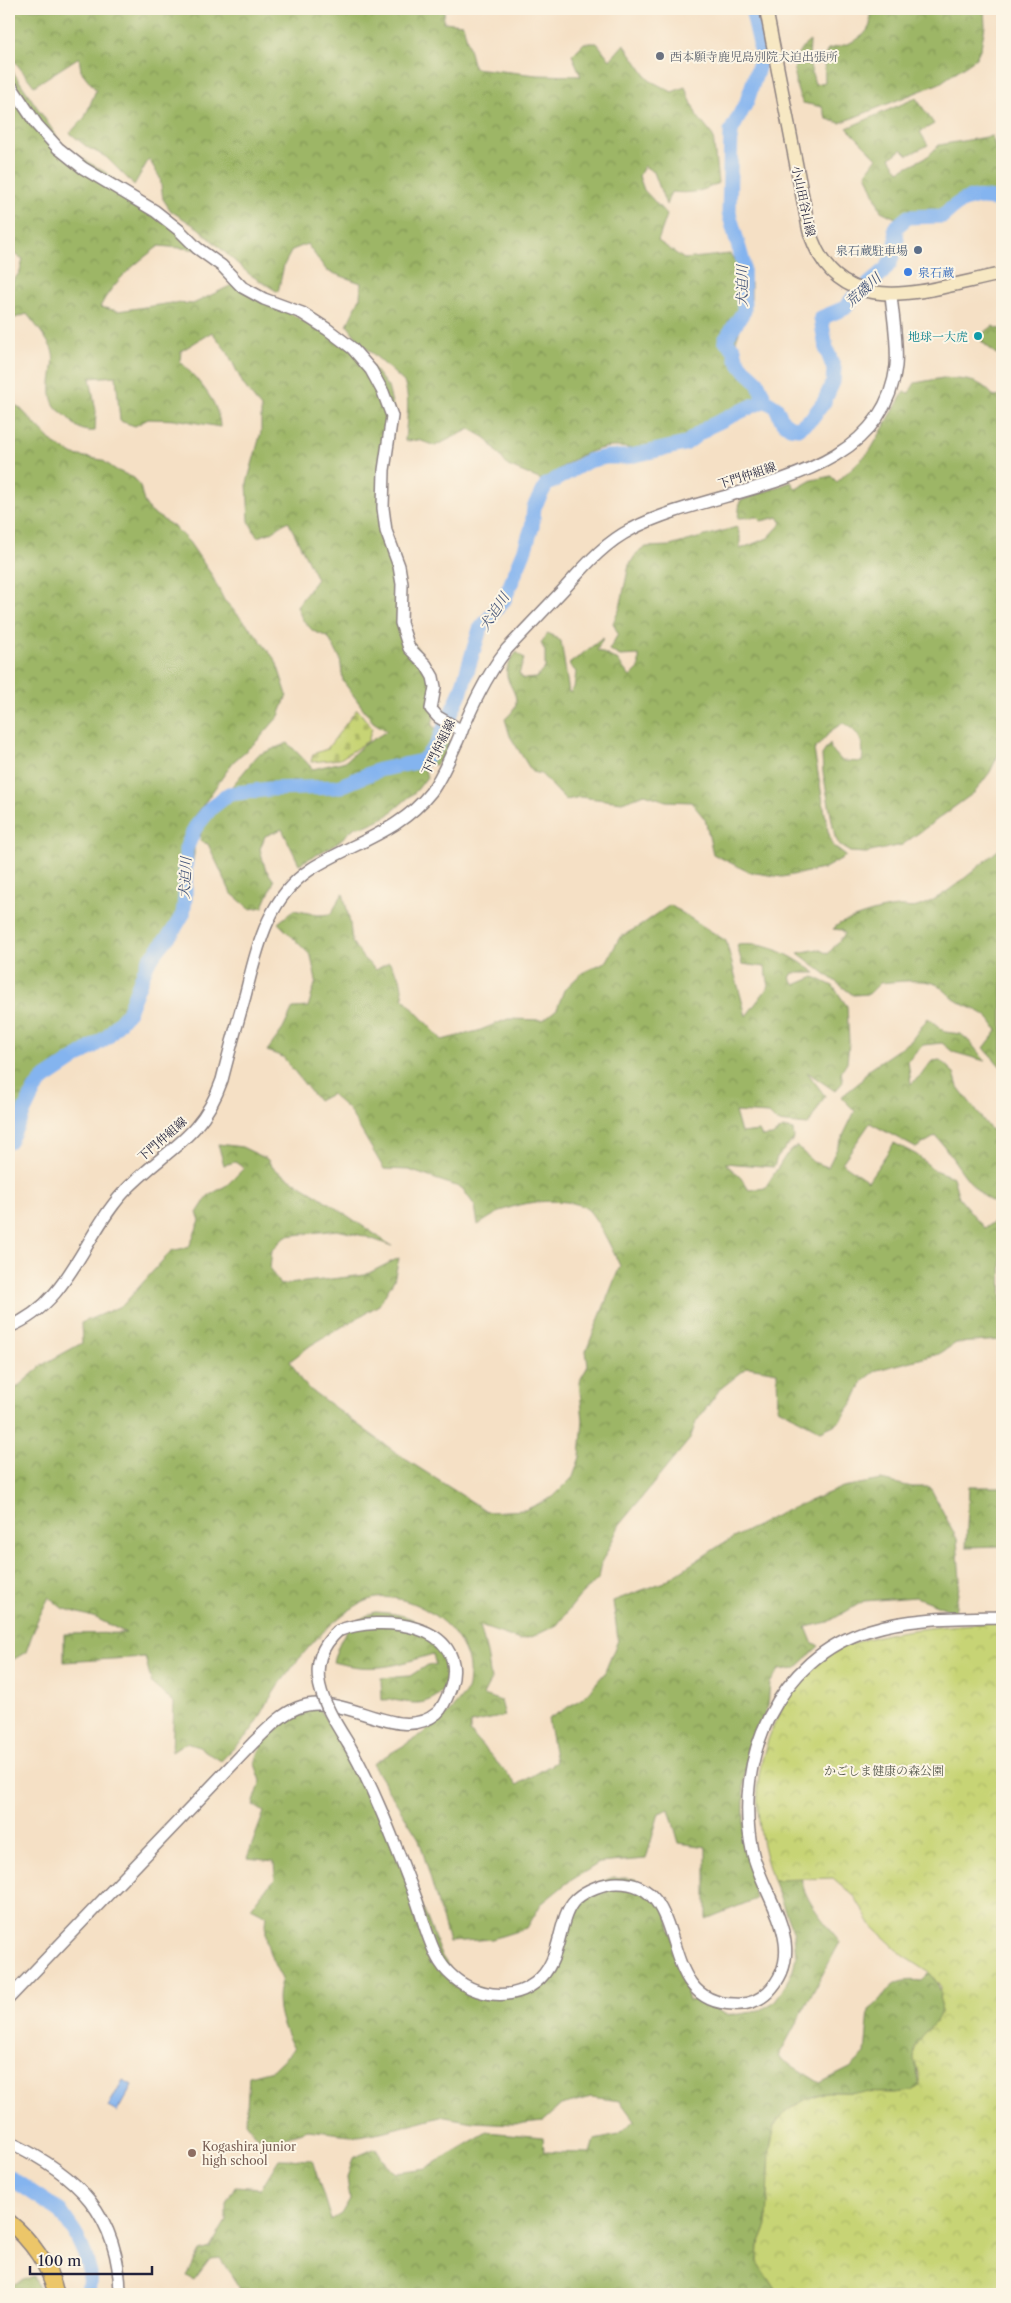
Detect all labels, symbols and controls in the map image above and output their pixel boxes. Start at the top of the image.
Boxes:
place label: 西本願寺鹿児島別院犬迫出張所 [670,49,838,64]
marker: 西本願寺鹿児島別院犬迫出張所 [654,50,666,62]
street label: 小山田谷山線 [789,164,819,238]
place label: 泉石蔵駐車場 [836,243,908,258]
marker: 泉石蔵駐車場 [912,244,924,256]
water label: 犬迫川 [733,263,751,307]
place label: 泉石蔵 [918,265,954,280]
marker: 泉石蔵 [902,266,914,278]
water label: 荒磯川 [841,268,886,311]
place label: 地球一大虎 [908,329,968,344]
marker: 地球一大虎 [972,330,984,342]
street label: 下門仲組線 [716,459,778,491]
water label: 犬迫川 [475,588,514,635]
street label: 下門仲組線 [418,717,458,777]
water label: 犬迫川 [175,855,195,899]
street label: 下門仲組線 [134,1114,190,1164]
park label: かごしま健康の森公園 [824,1763,944,1778]
place label: Kogashira junior high school [202,2139,296,2168]
marker: Kogashira junior high school [186,2147,198,2159]
scale bar [30,2243,152,2275]
text: 100 m [38,2251,81,2270]

